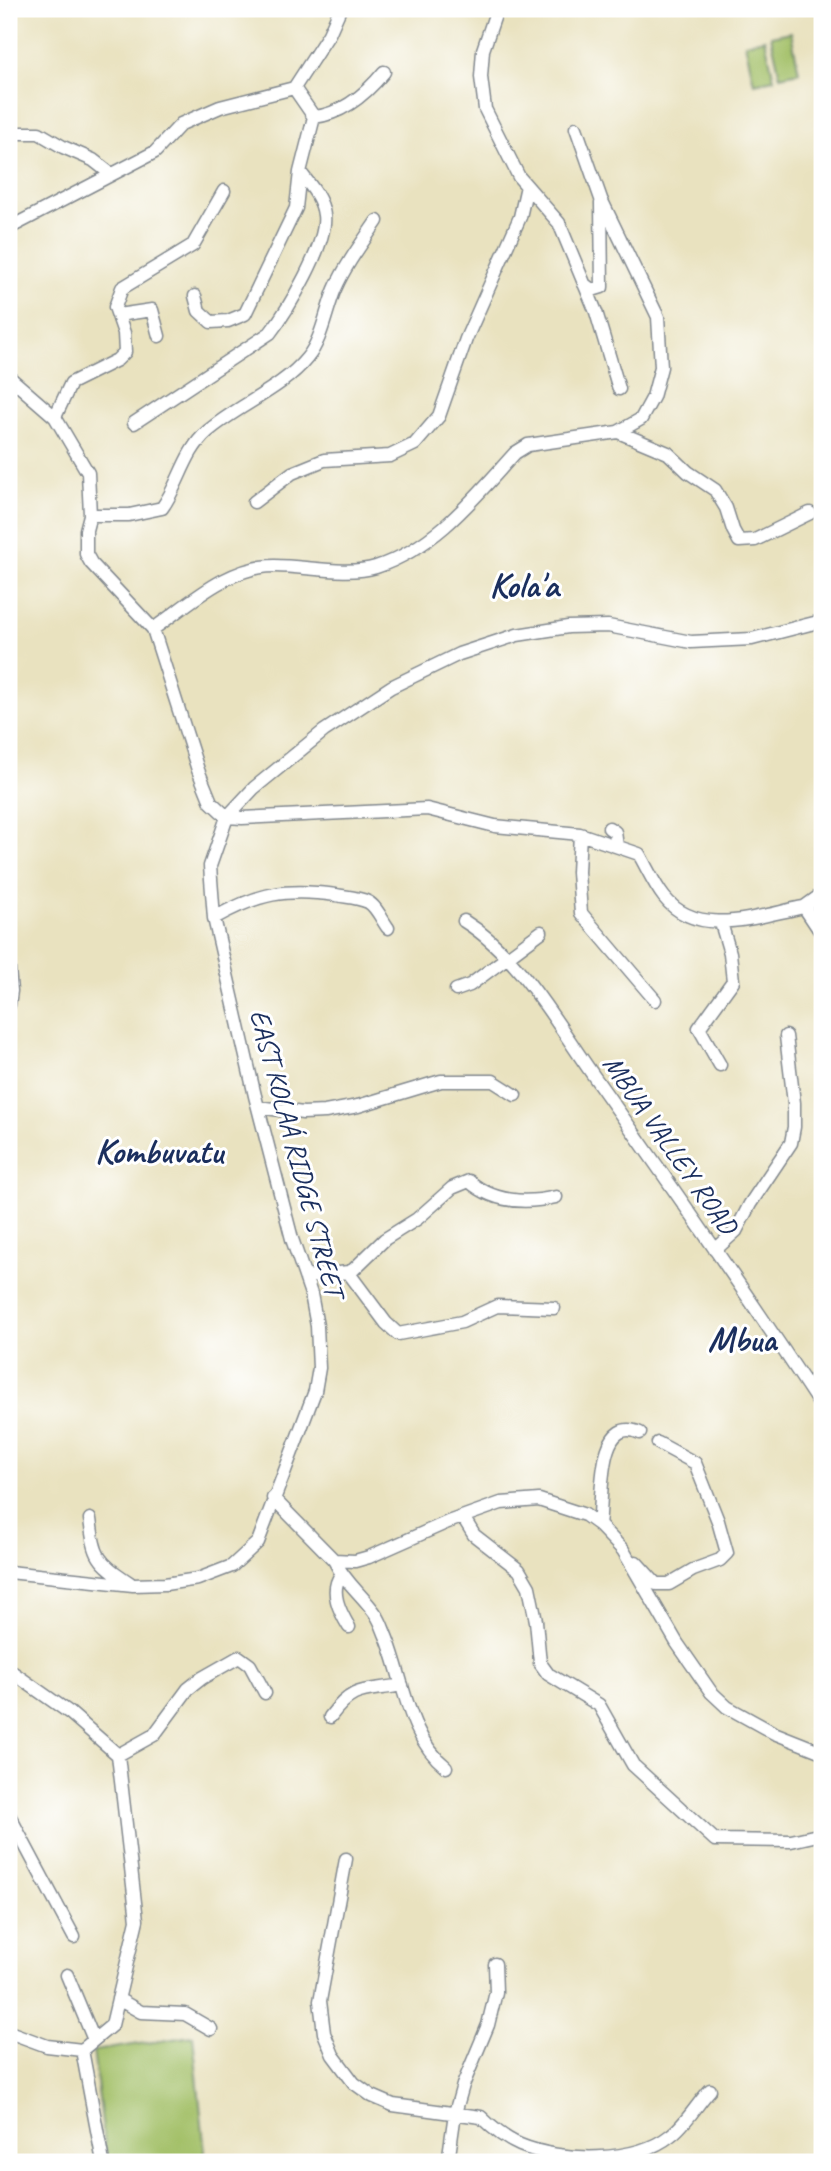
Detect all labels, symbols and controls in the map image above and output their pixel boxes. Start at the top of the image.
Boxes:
district label: Kola'a [490,563,562,608]
street label: EAST KOLAÁ RIDGE STREET [242,1006,354,1307]
street label: MBUA VALLEY ROAD [596,1048,747,1242]
district label: Kombuvatu [95,1129,226,1174]
district label: Mbua [708,1317,779,1362]

